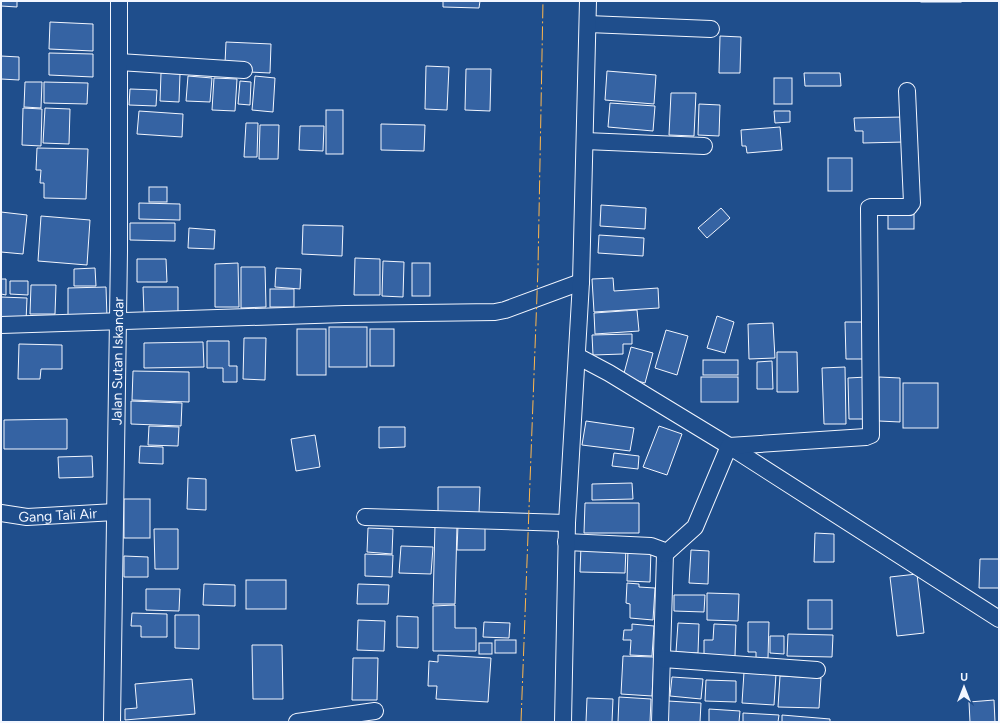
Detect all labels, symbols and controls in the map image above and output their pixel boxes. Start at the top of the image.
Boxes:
street label: Jalan Sutan Iskandar [108,297,127,425]
street label: Gang Tali Air [17,505,98,526]
north arrow [944,667,984,707]
text: U [960,671,968,684]

